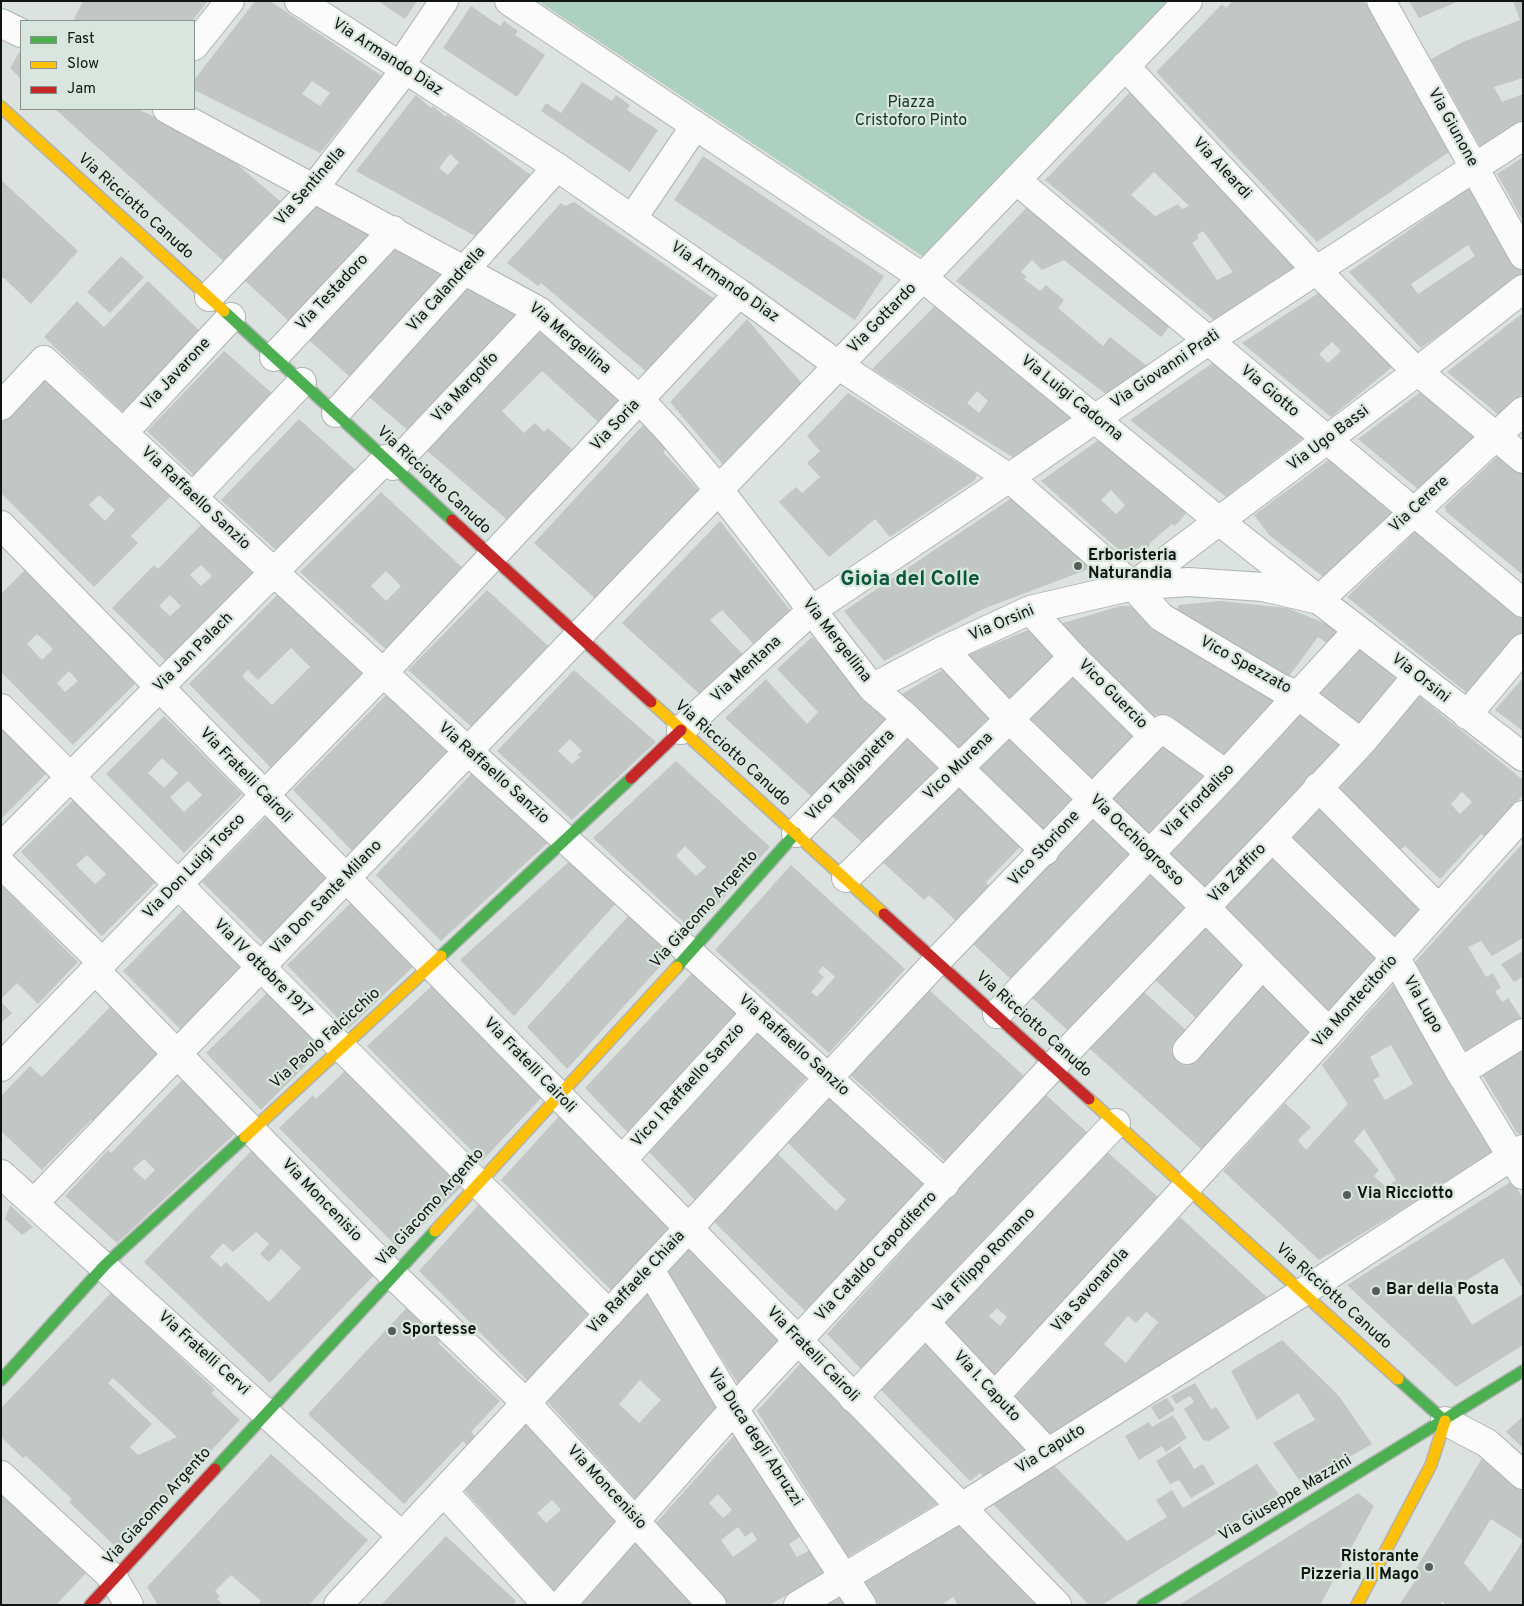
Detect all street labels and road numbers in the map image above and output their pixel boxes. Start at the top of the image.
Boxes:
street label: Via Armando Diaz [328,15,446,101]
street label: Via Giunone [1423,85,1481,171]
street label: Via Aleardi [1187,134,1255,204]
street label: Via Sentinella [272,144,350,230]
street label: Via Ricciotto Canudo [73,150,197,264]
street label: Via Armando Diaz [666,238,782,328]
street label: Via Calandrella [404,244,490,336]
street label: Via Testadoro [293,251,373,335]
street label: Via Gottardo [845,280,921,358]
street label: Via Mergellina [524,299,614,379]
street label: Via Giovanni Prati [1108,327,1224,413]
street label: Via Javarone [138,335,216,415]
street label: Via Margolfo [428,349,504,427]
street label: Via Luigi Cadorna [1016,352,1126,446]
street label: Via Giotto [1236,362,1302,422]
street label: Via Soria [587,396,645,456]
street label: Via Ugo Bassi [1284,402,1374,476]
street label: Via Ricciotto Canudo [372,423,494,539]
street label: Via Raffaello Sanzio [136,443,254,555]
street label: Via Cerere [1386,472,1454,538]
street label: Via Mergellina [797,595,875,687]
street label: Via Orsini [966,602,1038,646]
street label: Via Jan Palach [150,609,238,697]
street label: Via Mentana [708,633,786,707]
street label: Vico Spezzato [1196,633,1294,699]
street label: Via Orsini [1387,650,1453,708]
street label: Vico Guercio [1073,656,1151,734]
street label: Via Ricciotto Canudo [670,697,794,811]
street label: Via Raffaello Sanzio [433,719,553,829]
street label: Via Fratelli Cairoli [195,724,295,828]
street label: Vico Tagliapietra [803,726,899,826]
street label: Vico Murena [920,729,998,805]
street label: Via Fiordaliso [1159,761,1239,843]
street label: Via Occhiogrosso [1085,791,1187,891]
street label: Vico Storione [1005,807,1085,891]
street label: Via Don Luigi Tosco [140,810,250,924]
street label: Via Don Sante Milano [267,837,387,959]
street label: Via Zaffiro [1205,840,1271,908]
street label: Via Giacomo Argento [647,847,763,973]
street label: Via IV ottobre 1917 [209,916,315,1022]
street label: Via Montecitorio [1309,952,1403,1052]
street label: Via Ricciotto Canudo [971,968,1095,1082]
street label: Via Lupo [1398,973,1446,1037]
street label: Via Paolo Falcicchio [267,985,385,1093]
street label: Via Raffaello Sanzio [733,991,853,1101]
street label: Via Fratelli Cairoli [479,1014,579,1118]
street label: Vico I Raffaello Sanzio [628,1020,750,1152]
street label: Via Giacomo Argento [373,1145,489,1271]
street label: Via Moncenisio [277,1155,365,1247]
street label: Via Cataldo Capodiferro [812,1188,942,1326]
street label: Via Filippo Romano [930,1205,1040,1317]
street label: Via Raffaele Chiaia [584,1227,690,1339]
street label: Via Ricciotto Canudo [1271,1240,1395,1354]
street label: Via Savonarola [1048,1245,1134,1337]
street label: Via Fratelli Cairoli [762,1303,862,1407]
street label: Via Fratelli Cervi [153,1308,253,1400]
street label: Via I. Caputo [948,1347,1024,1427]
street label: Via Duca degli Abruzzi [702,1365,806,1511]
street label: Via Caputo [1013,1421,1089,1479]
street label: Via Moncenisio [562,1442,650,1534]
street label: Via Giacomo Argento [100,1444,216,1570]
street label: Via Giuseppe Mazzini [1216,1452,1356,1546]

